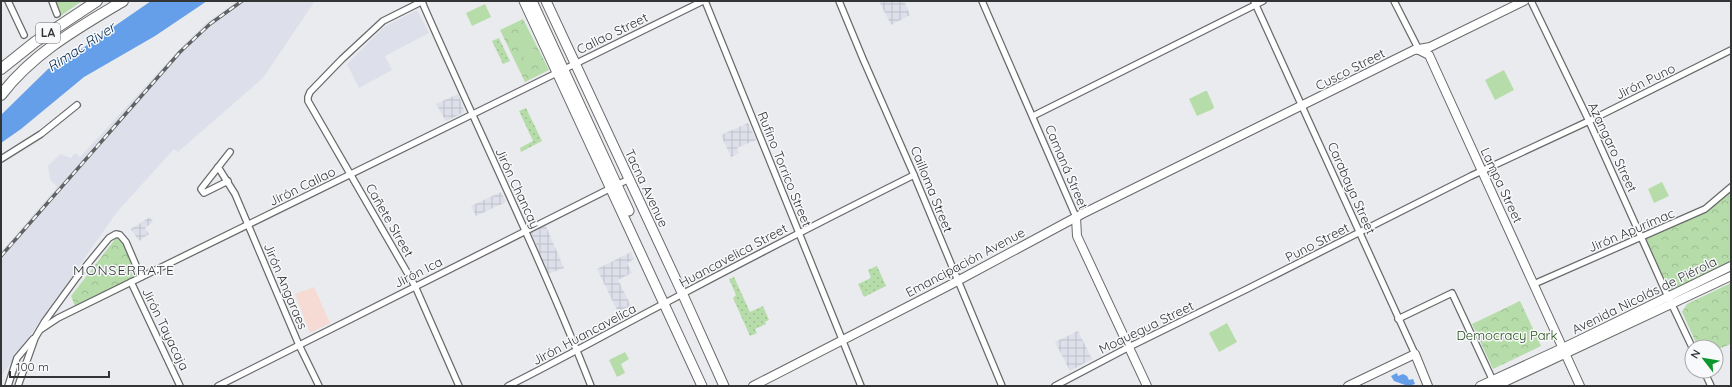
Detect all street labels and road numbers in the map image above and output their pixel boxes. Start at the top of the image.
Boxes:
street label: Callao Street [574,9,650,57]
road number: LA [36,23,60,43]
street label: Cusco Street [1313,45,1387,93]
street label: Jirón Puno [1612,60,1678,102]
street label: Azangaro Street [1585,99,1641,195]
street label: Rufino Torrico Street [755,109,815,229]
street label: Camaná Street [1042,122,1092,212]
street label: Carabaya Street [1325,139,1379,237]
street label: Cailloma Street [907,144,957,234]
street label: Jirón Chancay [492,145,544,231]
street label: Lampa Street [1478,145,1526,225]
street label: Tacna Avenue [622,146,672,230]
street label: Jirón Callao [266,163,338,209]
street label: Cañete Street [363,180,417,260]
street label: Jirón Apurímac [1585,205,1677,255]
street label: Puno Street [1282,219,1352,265]
street label: Huancavelica Street [676,220,790,290]
street label: Emancipación Avenue [903,224,1027,300]
street label: Jirón Angaraes [261,240,311,332]
street label: Jirón Ica [391,253,445,291]
street label: Avenida Nicolás de Piérola [1569,253,1719,337]
street label: Jirón Tayacaja [139,285,193,373]
street label: Moquegua Street [1096,297,1196,357]
street label: Jirón Huancavelica [529,300,639,368]

